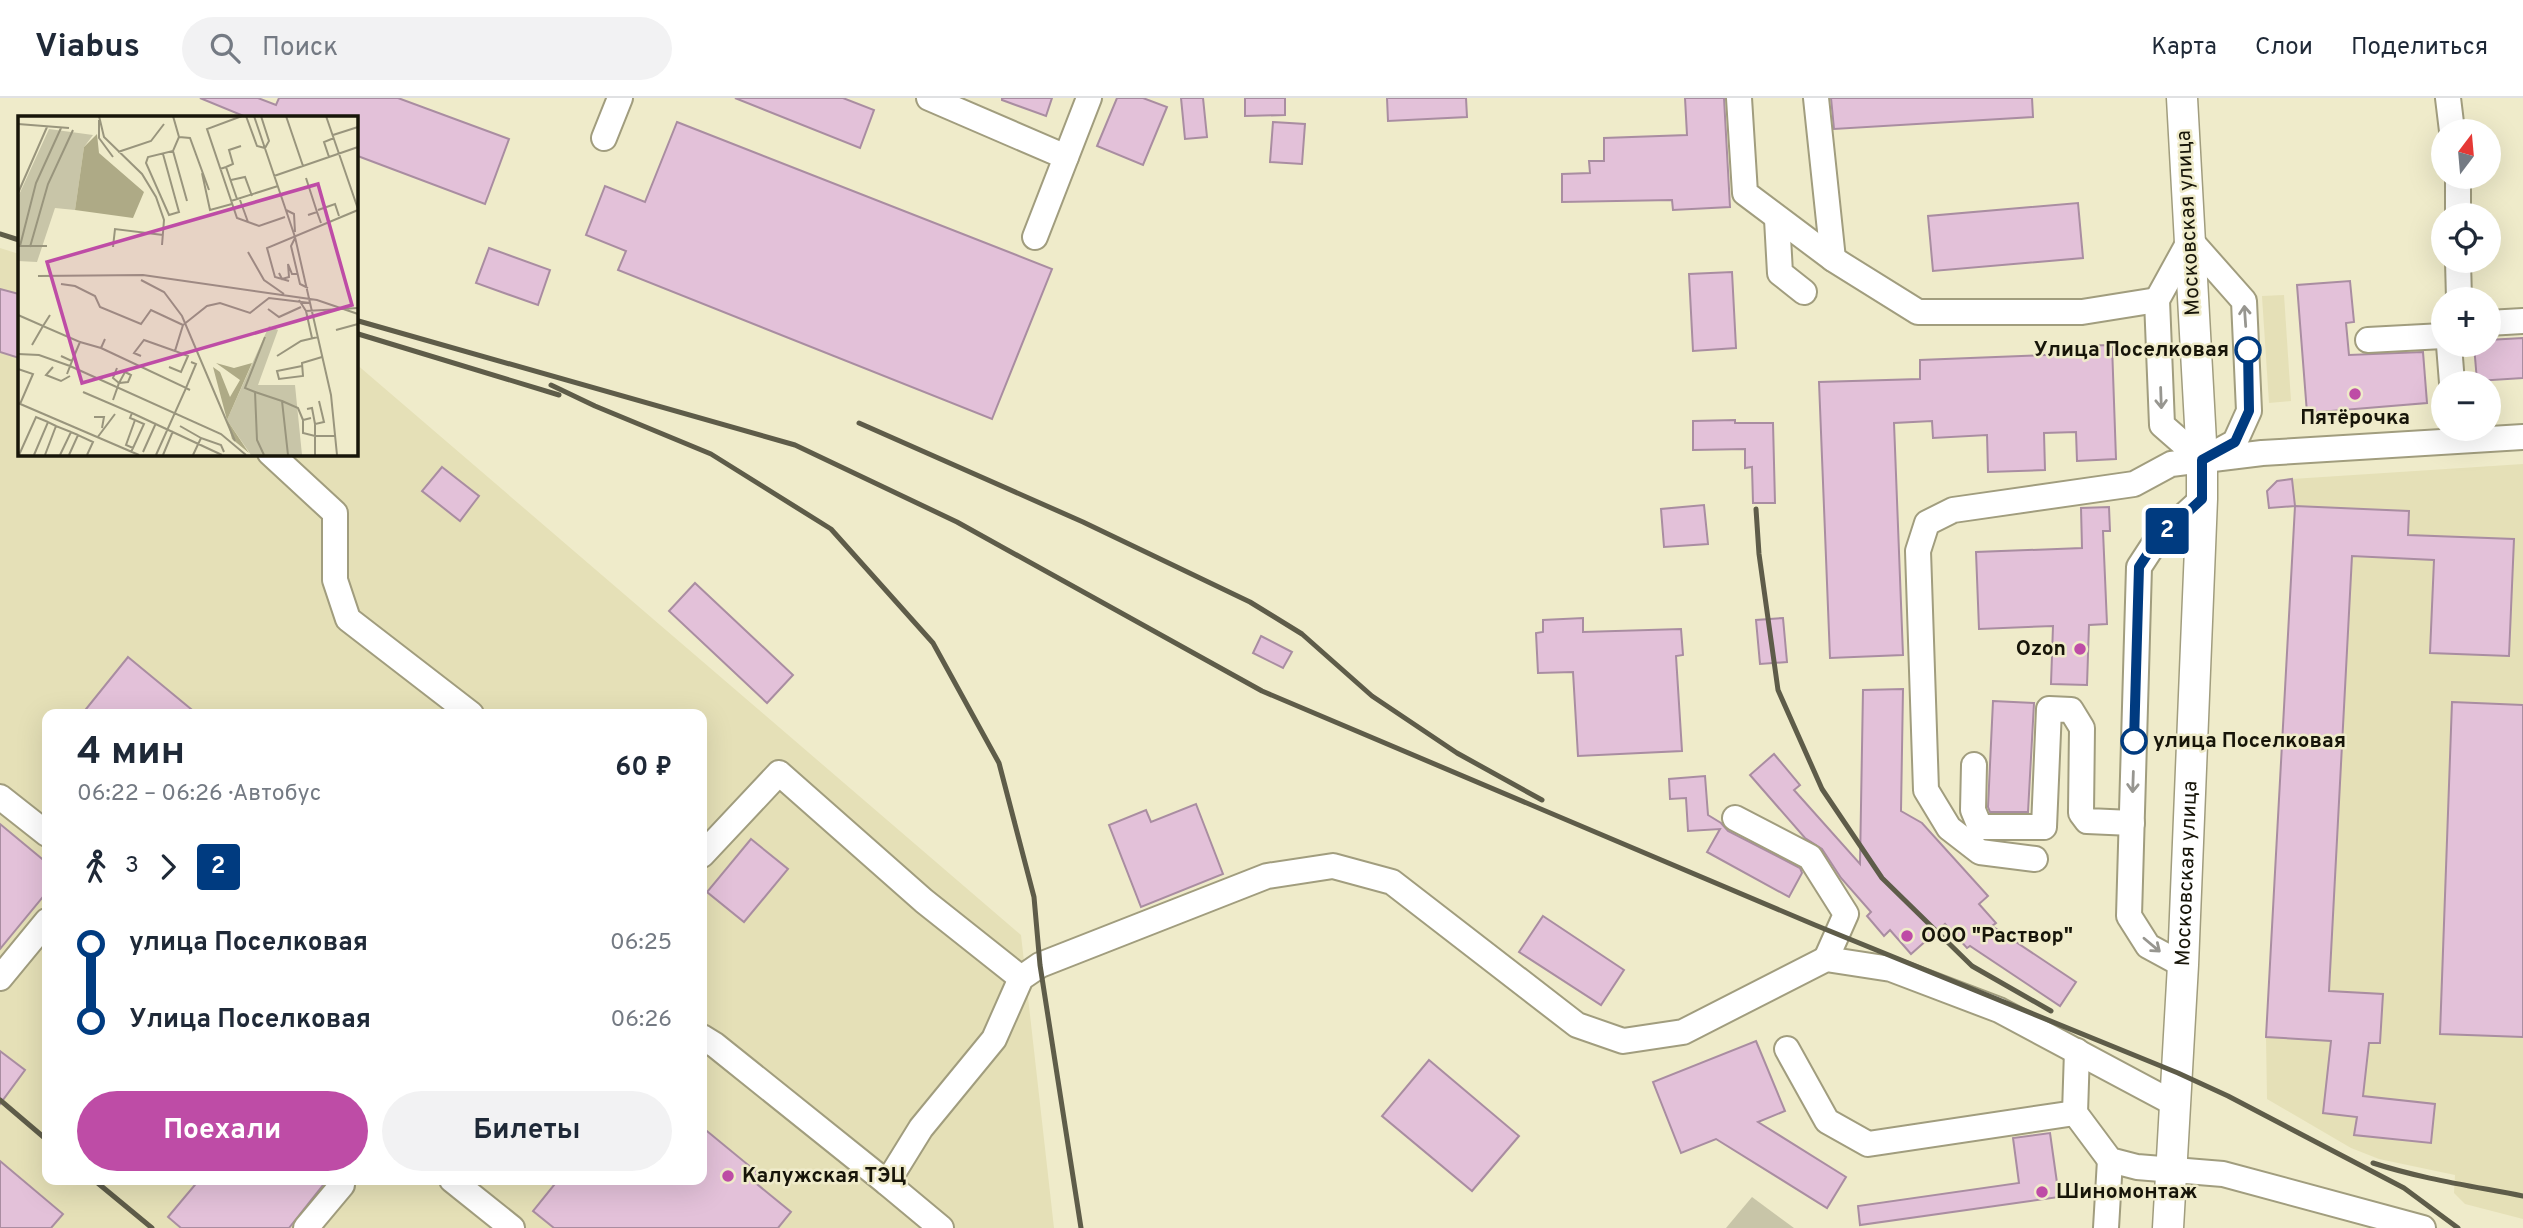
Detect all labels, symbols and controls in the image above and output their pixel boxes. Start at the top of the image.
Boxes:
search box [182,17,672,80]
text: Viabus [35,27,140,69]
icon: search [206,29,244,67]
text: Поиск [262,32,338,65]
text: Карта [2151,33,2217,63]
text: Слои [2255,33,2313,63]
text: Поделиться [2351,33,2488,63]
inset map [18,116,357,455]
north arrow [2431,119,2501,189]
map controls [2431,119,2501,441]
street label: Московская улица [2171,130,2207,316]
button: locate [2431,203,2501,273]
button: + [2431,287,2501,357]
one-way arrow [2239,305,2252,328]
place label: Улица Поселковая [2034,337,2229,364]
marker: Улица Поселковая [2235,337,2261,363]
button: − [2431,371,2501,441]
one-way arrow [2154,386,2167,409]
marker: Пятёрочка [2347,386,2363,402]
place label: Пятёрочка [2300,405,2410,432]
line badge: 2 [2144,508,2190,554]
text: 2 [2160,516,2174,546]
place label: Ozon [2016,636,2066,663]
marker: Ozon [2072,641,2088,657]
marker: улица Поселковая [2121,728,2147,754]
place label: улица Поселковая [2153,728,2346,755]
text: 4 мин [77,729,185,778]
text: 60 ₽ [615,752,672,785]
one-way arrow [2126,771,2140,794]
text: 06:22 – 06:26 · Автобус [77,780,321,809]
street label: Московская улица [2169,780,2204,967]
icon: walk [77,848,115,886]
icon: forward [149,848,187,886]
text: 3 [125,852,139,881]
text: 2 [211,852,226,882]
place label: ООО "Раствор" [1921,923,2073,950]
text: улица Поселковая [129,927,368,960]
marker: ООО "Раствор" [1899,928,1915,944]
text: 06:25 [610,929,672,958]
one-way arrow [2143,937,2161,953]
text: Улица Поселковая [129,1004,371,1037]
text: 06:26 [611,1006,672,1035]
button: Поехали [77,1091,368,1171]
button: Билеты [382,1091,672,1171]
place label: Калужская ТЭЦ [742,1163,907,1190]
marker: Калужская ТЭЦ [720,1168,736,1184]
place label: Шиномонтаж [2056,1179,2197,1206]
marker: Шиномонтаж [2034,1184,2050,1200]

